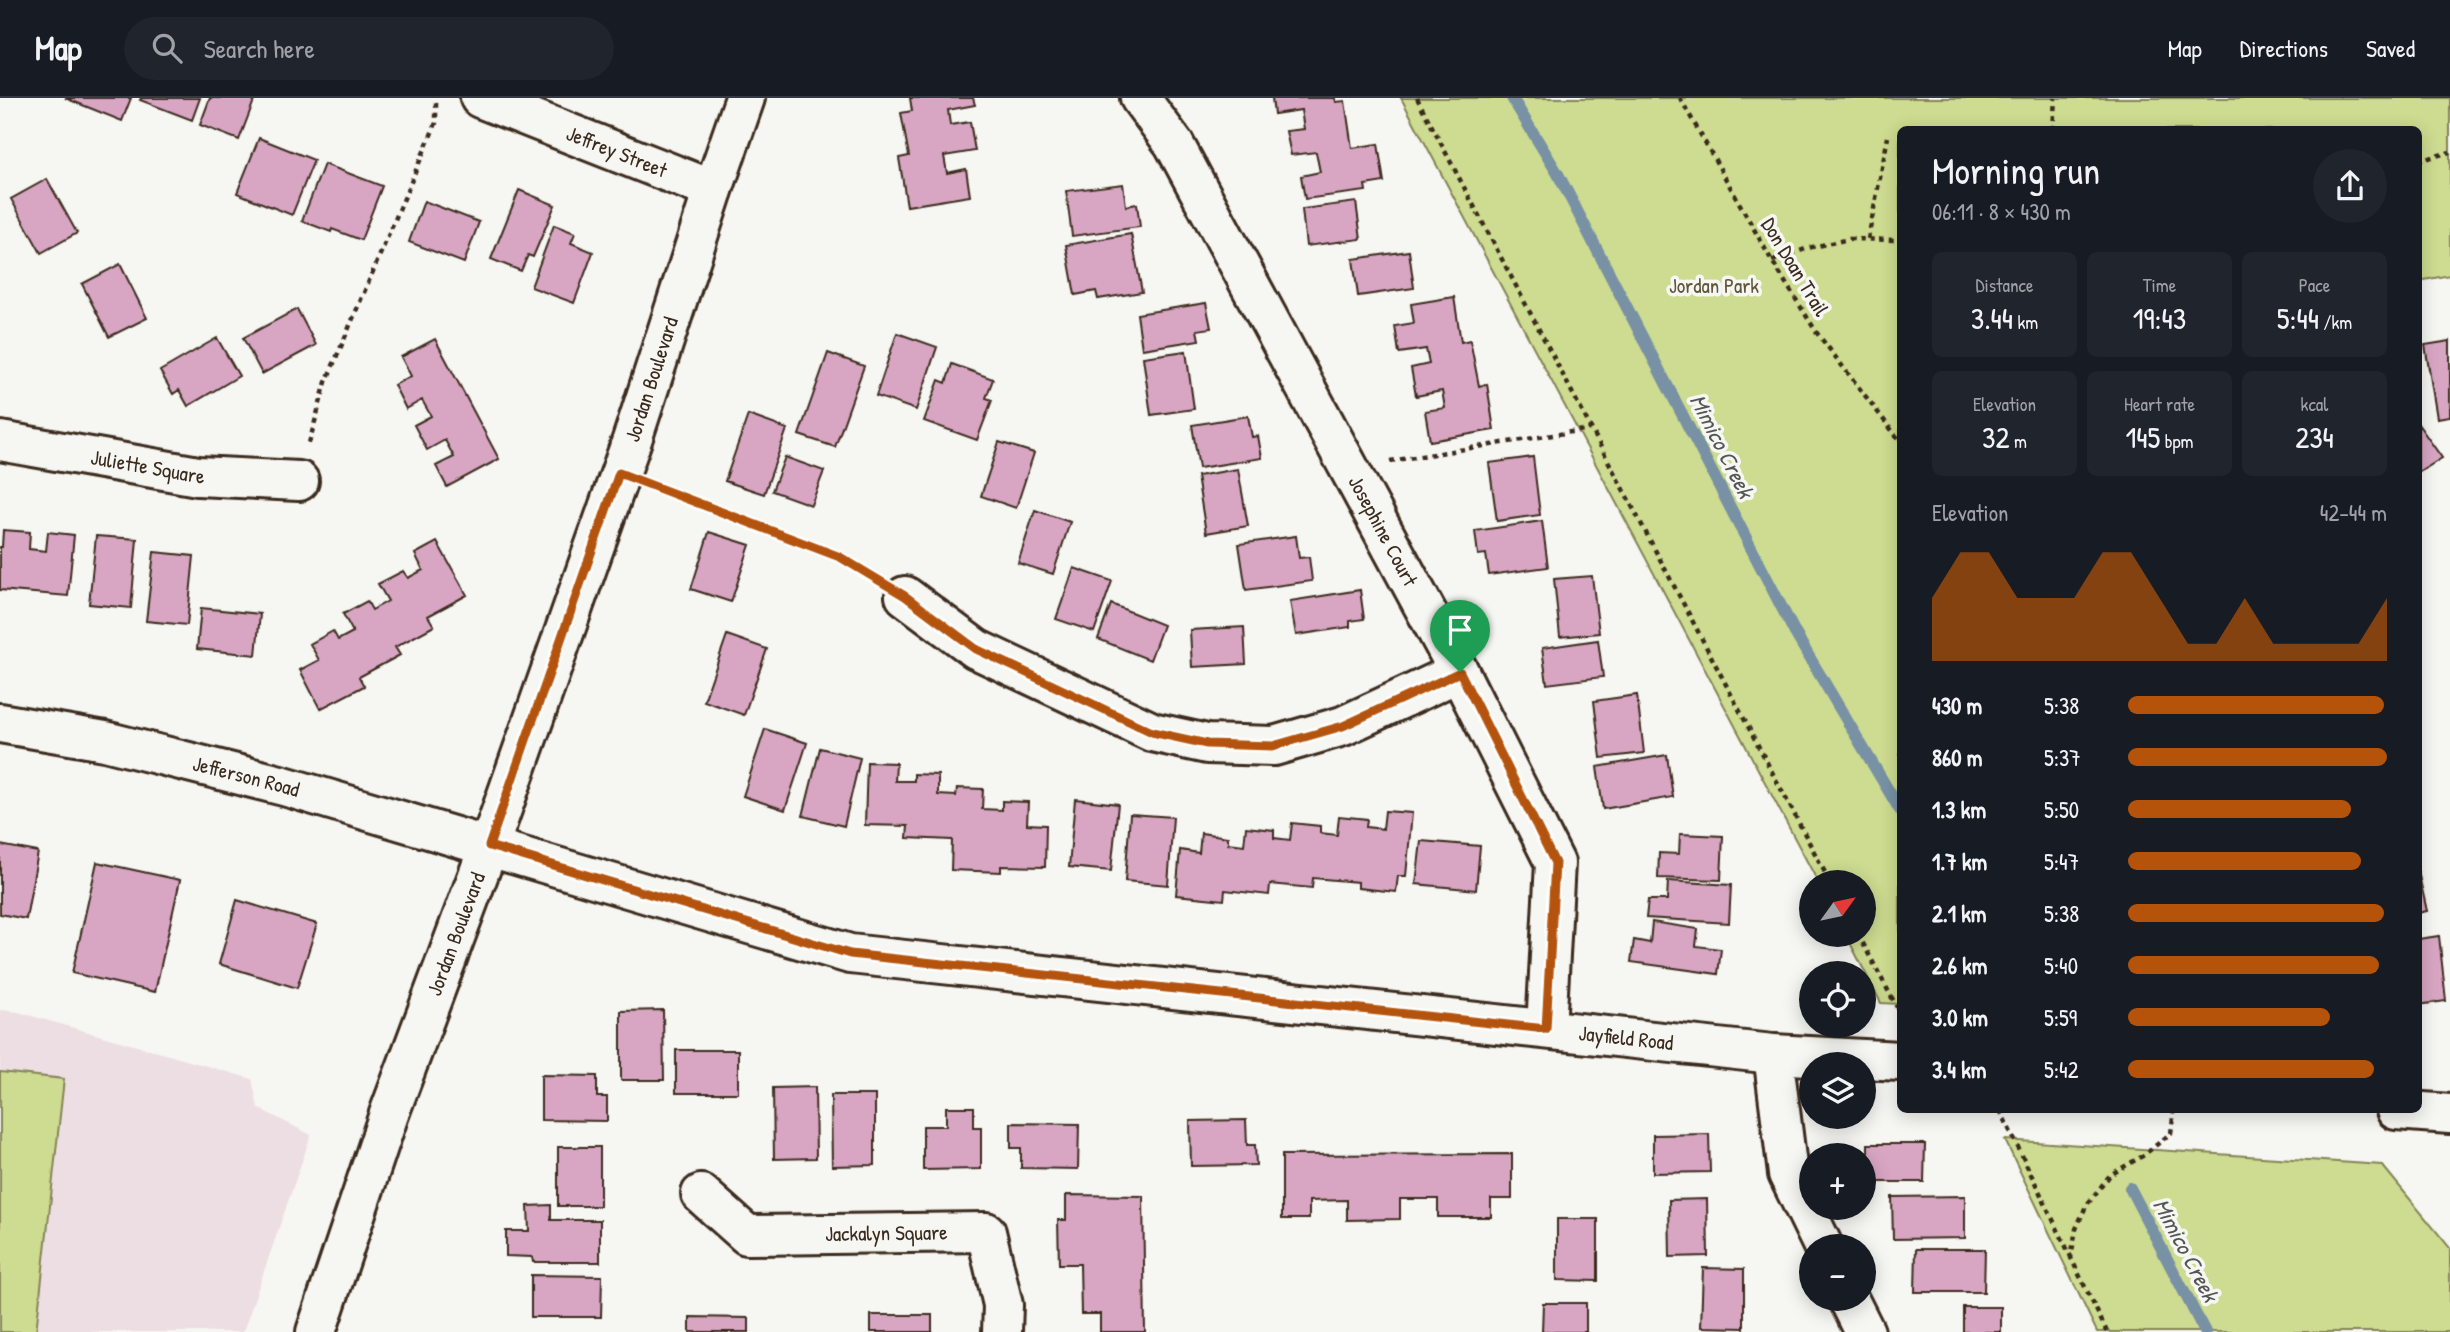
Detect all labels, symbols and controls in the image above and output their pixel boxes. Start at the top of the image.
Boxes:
search box [124,17,614,80]
text: Map [35,26,82,70]
icon: search [148,29,186,67]
text: Search here [204,31,315,66]
text: Map [2168,32,2202,64]
text: Directions [2240,32,2328,64]
text: Saved [2366,32,2415,64]
street label: Jeffrey Street [562,119,672,185]
text: Morning run [1932,144,2100,196]
button: share [2313,149,2387,223]
text: 06:11 · 8 × 430 m [1932,196,2071,227]
street label: Don Doan Trail [1755,212,1836,322]
park label: Jordan Park [1669,271,1759,300]
text: Distance [1975,272,2034,298]
text: Time [2143,272,2176,298]
text: Pace [2299,272,2330,298]
text: 3.44 [1971,298,2013,338]
text: 19:43 [2133,298,2186,338]
text: 5:44 [2277,298,2319,338]
text: km [2013,309,2038,335]
text: /km [2319,309,2352,335]
street label: Jordan Boulevard [617,313,685,445]
water label: Mimico Creek [1683,389,1763,505]
text: Elevation [1973,391,2036,417]
text: Heart rate [2124,391,2195,417]
text: kcal [2301,391,2328,417]
text: 32 [1982,417,2010,457]
text: 145 [2125,417,2160,457]
text: 234 [2295,417,2334,457]
text: m [2010,428,2027,454]
text: bpm [2160,428,2194,454]
street label: Juliette Square [89,442,205,490]
street label: Josephine Court [1342,470,1425,592]
text: Elevation [1932,497,2008,528]
text: 42–44 m [2320,497,2387,528]
pin [1430,600,1490,672]
icon: arrive [1441,611,1479,649]
text: 430 m [1932,690,1982,721]
text: 5:38 [2044,690,2079,721]
text: 860 m [1932,742,1982,773]
text: 5:37 [2044,742,2081,773]
street label: Jefferson Road [190,749,303,804]
text: 1.3 km [1932,794,1986,825]
text: 5:50 [2044,794,2079,825]
text: 1.7 km [1932,846,1987,877]
text: 5:47 [2044,846,2079,877]
street label: Jordan Boulevard [419,868,492,1000]
north arrow [1799,870,1876,947]
map controls [1799,870,1876,1311]
text: 2.1 km [1932,898,1987,929]
text: 5:38 [2044,898,2079,929]
text: 2.6 km [1932,950,1987,981]
text: 5:40 [2044,950,2078,981]
button: locate [1799,961,1876,1038]
text: 3.0 km [1932,1002,1988,1033]
text: 5:59 [2044,1002,2077,1033]
street label: Jayfield Road [1577,1018,1675,1057]
button: layers [1799,1052,1876,1129]
text: 3.4 km [1932,1054,1986,1085]
text: 5:42 [2044,1054,2078,1085]
button: + [1799,1143,1876,1220]
water label: Mimico Creek [2146,1193,2228,1309]
street label: Jackalyn Square [825,1217,948,1248]
button: − [1799,1234,1876,1311]

